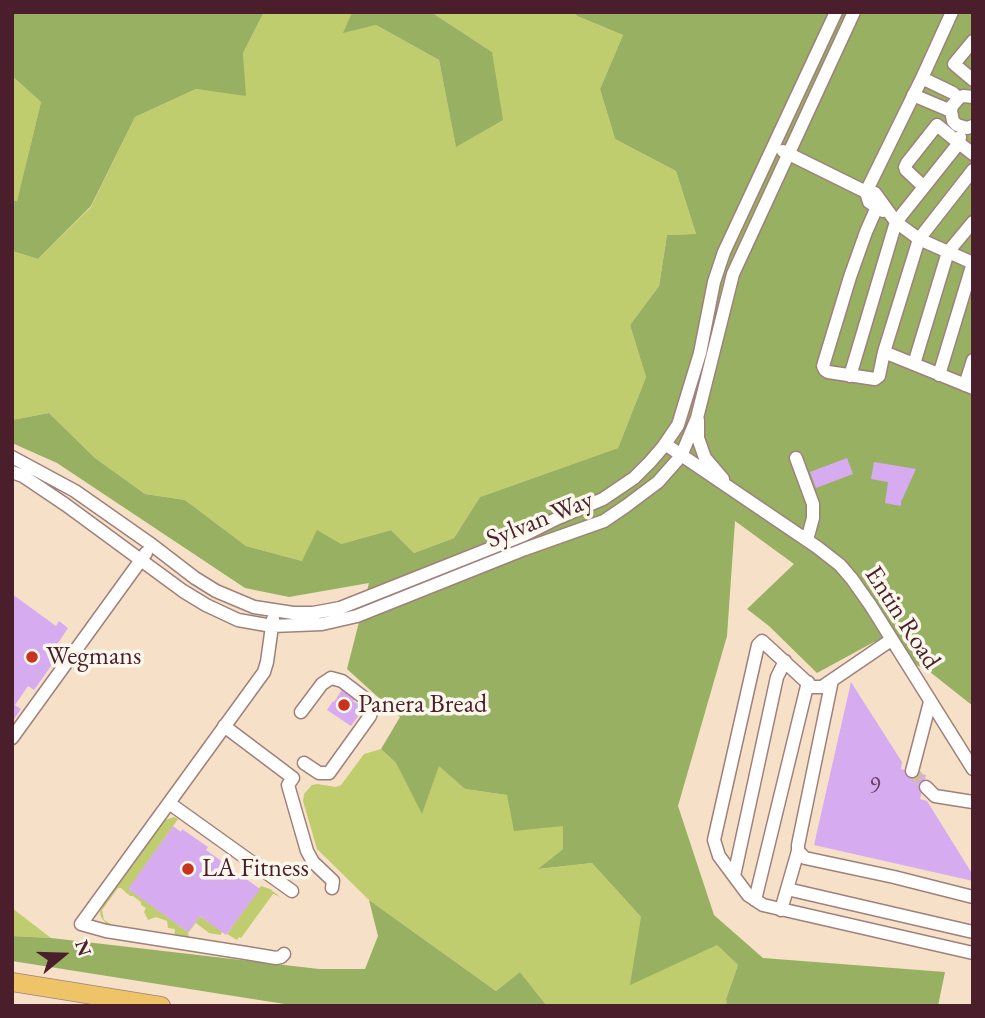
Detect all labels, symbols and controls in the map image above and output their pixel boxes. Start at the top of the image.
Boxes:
street label: Sylvan Way [482,484,598,556]
street label: Entin Road [857,561,947,675]
place label: Wegmans [46,641,141,673]
marker: Wegmans [24,649,40,665]
place label: Panera Bread [358,689,487,721]
marker: Panera Bread [336,697,352,713]
house number: 9 [869,773,881,801]
place label: LA Fitness [202,853,309,885]
marker: LA Fitness [180,861,196,877]
north arrow [28,920,98,990]
text: N [69,937,98,959]

